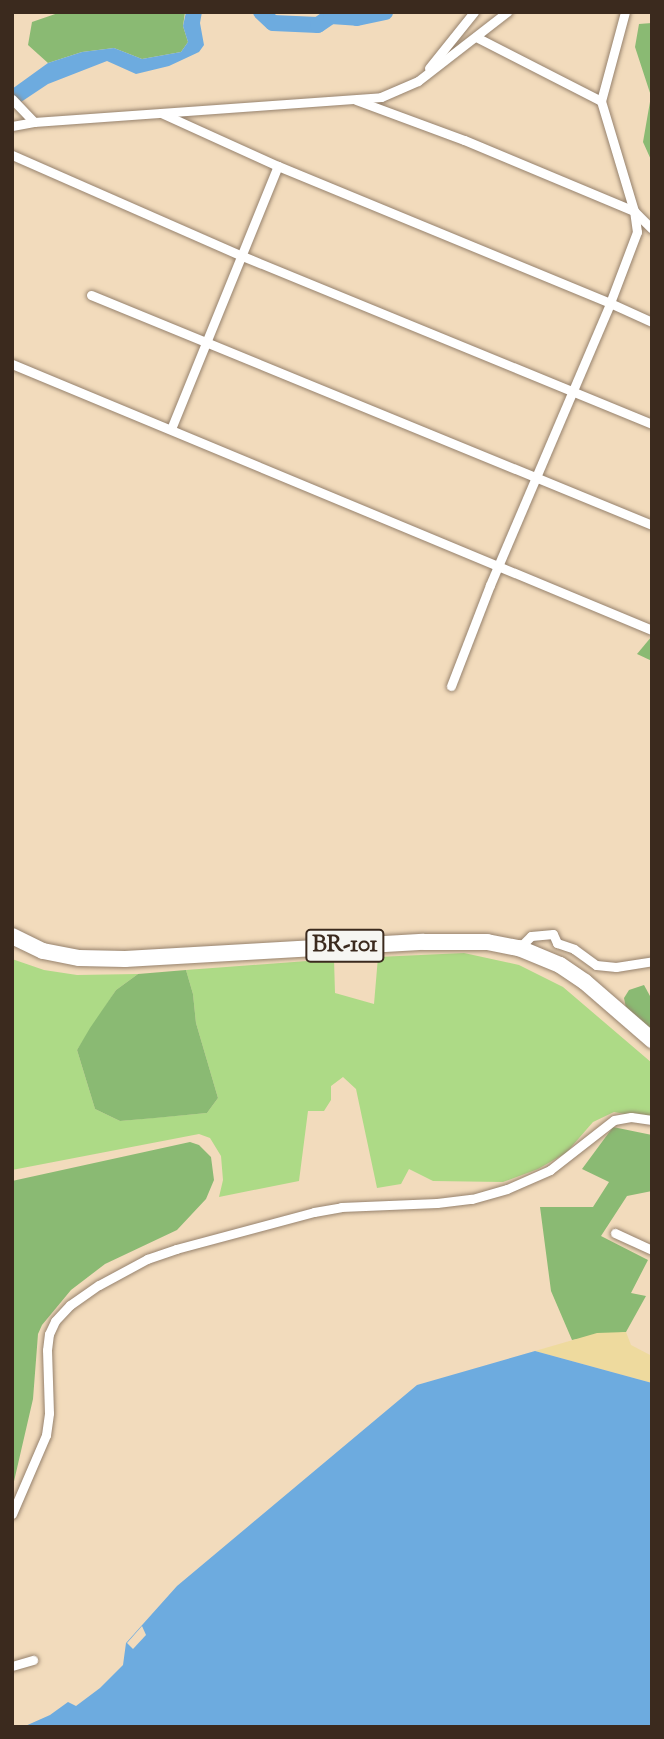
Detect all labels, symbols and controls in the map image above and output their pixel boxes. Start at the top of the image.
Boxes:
road number: BR-101 [305,926,385,965]

